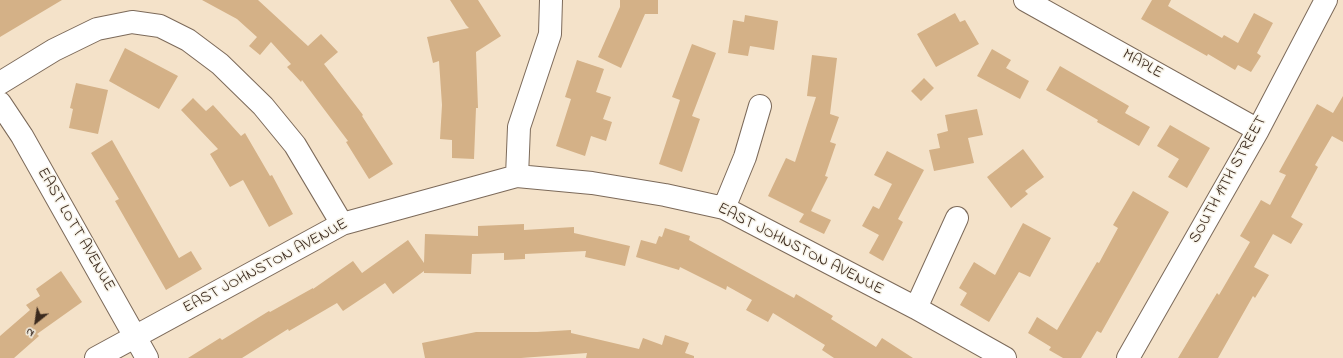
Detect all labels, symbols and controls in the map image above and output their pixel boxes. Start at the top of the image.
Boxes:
street label: MAPLE [1118,46,1166,84]
street label: SOUTH 19TH STREET [1186,113,1272,247]
street label: EAST LOTT AVENUE [32,165,118,295]
street label: EAST JOHNSTON AVENUE [714,200,886,300]
street label: EAST JOHNSTON AVENUE [180,215,352,319]
north arrow [16,302,56,342]
text: N [23,324,37,341]

